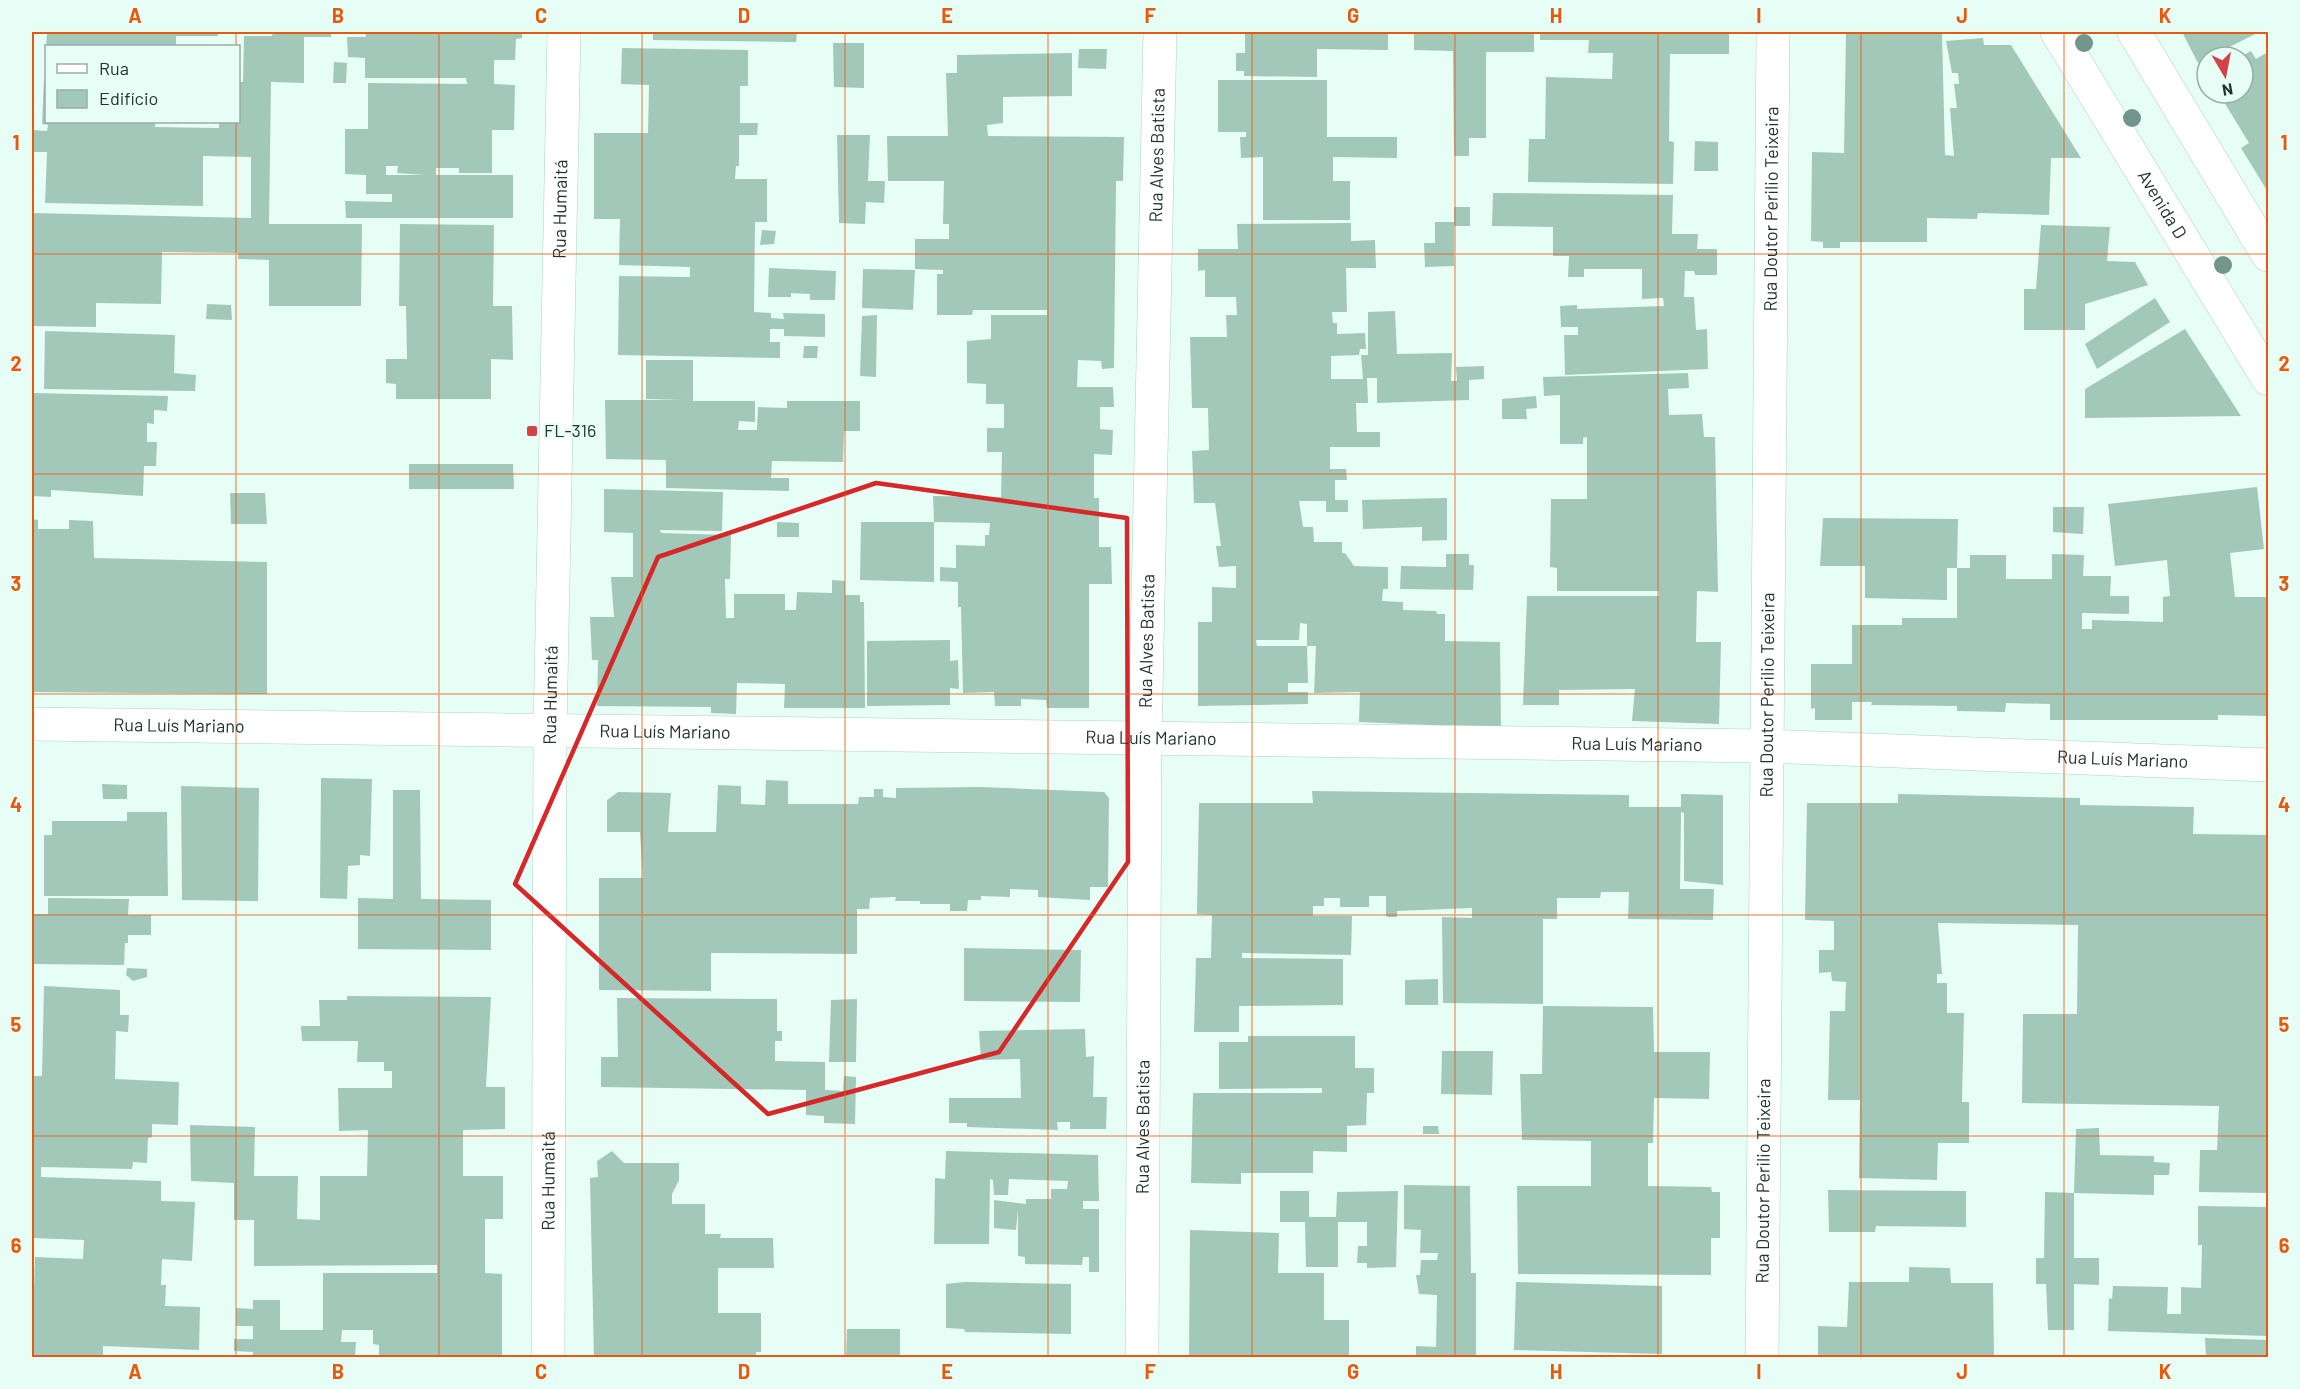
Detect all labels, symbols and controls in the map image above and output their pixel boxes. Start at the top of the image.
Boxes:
text: A [128,3,142,27]
text: B [332,3,344,27]
text: C [535,3,547,27]
text: D [738,3,750,27]
text: E [941,3,953,27]
text: F [1144,3,1156,27]
text: G [1347,3,1359,27]
text: H [1550,3,1562,27]
text: I [1756,3,1762,27]
text: J [1956,3,1968,27]
text: K [2159,3,2172,27]
legend [45,45,240,123]
north arrow [2195,45,2255,105]
text: Rua [99,57,129,79]
text: N [2221,80,2235,101]
text: Edifício [99,87,158,109]
street label: Rua Alves Batista [1144,88,1169,223]
street label: Rua Doutor Perilio Teixeira [1759,106,1782,312]
text: 1 [12,130,20,154]
text: 1 [2280,130,2288,154]
street label: Rua Humaitá [547,159,571,259]
street label: Avenida D [2134,166,2192,242]
text: 2 [10,351,22,375]
text: 2 [2278,351,2290,375]
place label: FL-316 [544,419,596,441]
marker: FL-316 [525,424,539,438]
text: 3 [11,571,21,595]
text: 3 [2279,571,2289,595]
street label: Rua Alves Batista [1134,574,1159,708]
street label: Rua Doutor Perilio Teixeira [1755,592,1778,798]
street label: Rua Humaitá [538,645,562,745]
street label: Rua Luís Mariano [113,713,245,737]
street label: Rua Luís Mariano [599,719,731,743]
street label: Rua Luís Mariano [1085,725,1217,749]
street label: Rua Luís Mariano [1571,732,1703,755]
street label: Rua Luís Mariano [2057,745,2189,772]
text: 4 [10,792,22,816]
text: 4 [2278,792,2290,816]
text: 5 [11,1012,22,1036]
text: 5 [2279,1012,2290,1036]
street label: Rua Alves Batista [1131,1060,1153,1194]
street label: Rua Doutor Perilio Teixeira [1751,1078,1774,1284]
street label: Rua Humaitá [536,1131,559,1231]
text: 6 [11,1233,22,1257]
text: 6 [2279,1233,2290,1257]
text: A [128,1359,142,1383]
text: B [332,1359,344,1383]
text: C [535,1359,547,1383]
text: D [738,1359,750,1383]
text: E [941,1359,953,1383]
text: F [1144,1359,1156,1383]
text: G [1347,1359,1359,1383]
text: H [1550,1359,1562,1383]
text: I [1756,1359,1762,1383]
text: J [1956,1359,1968,1383]
text: K [2159,1359,2172,1383]

